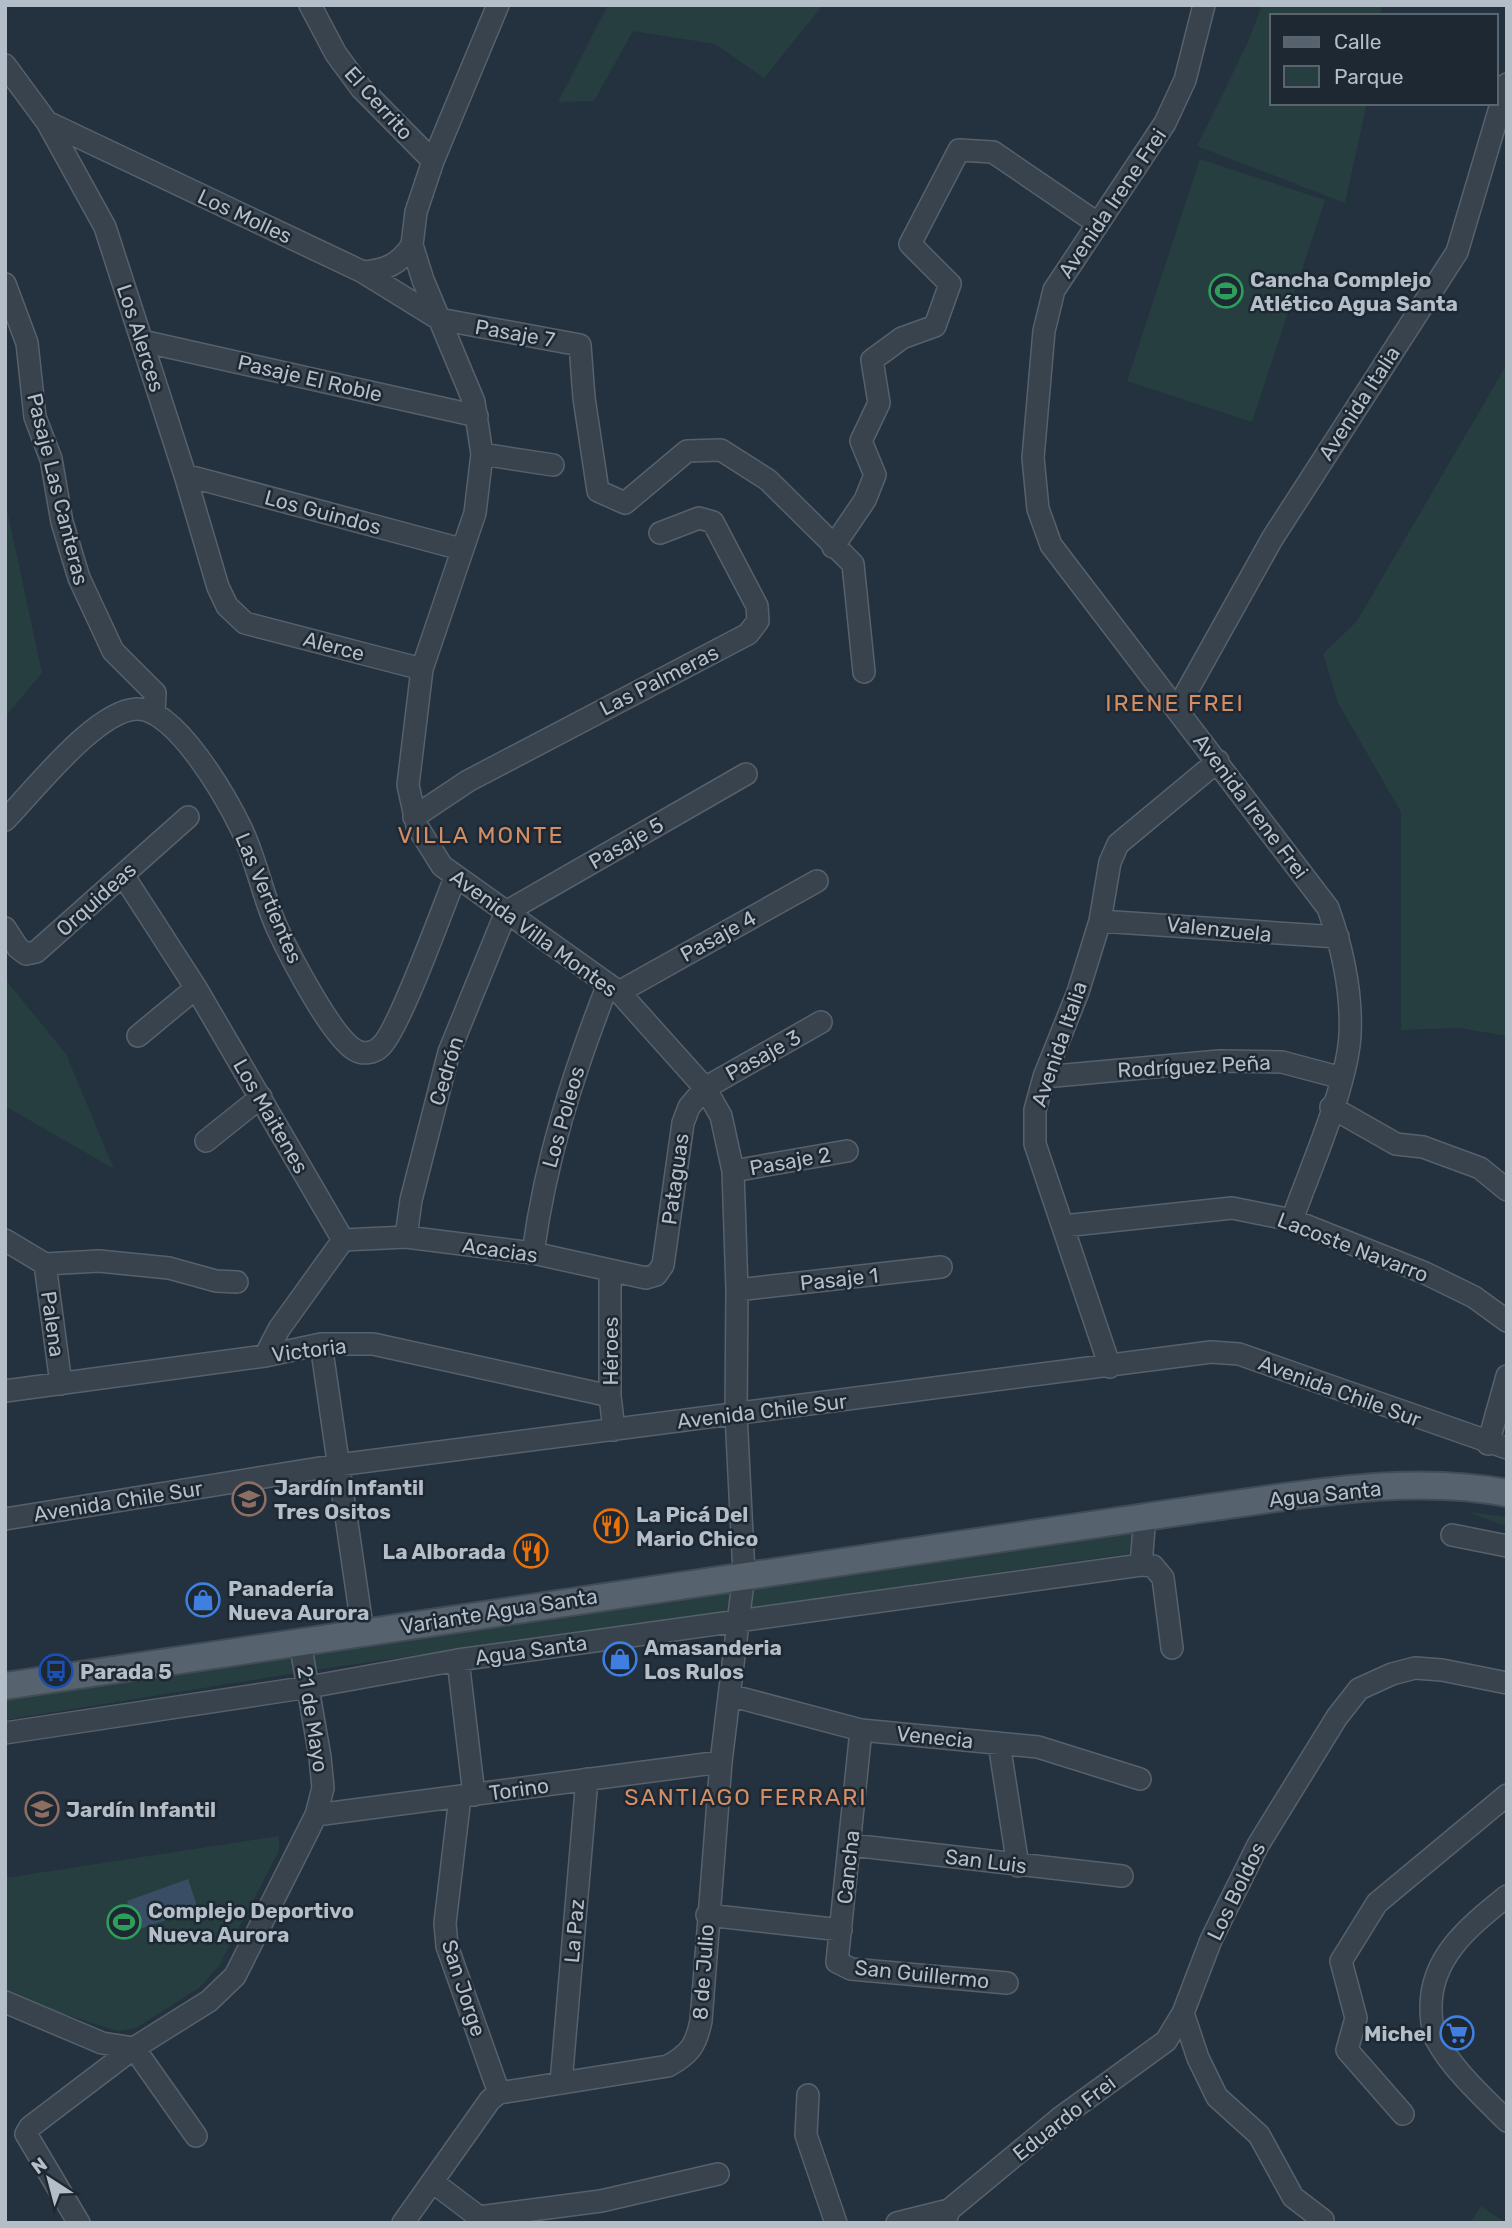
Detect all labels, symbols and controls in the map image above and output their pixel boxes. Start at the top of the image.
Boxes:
legend [1270,14,1498,105]
text: Calle [1334,29,1382,54]
street label: El Cerrito [340,61,418,145]
text: Parque [1334,64,1404,89]
street label: Avenida Irene Frei [1053,123,1171,283]
street label: Los Molles [194,183,296,249]
place label: Cancha Complejo Atlético Agua Santa [1250,267,1458,316]
sports icon: Cancha Complejo Atlético Agua Santa [1207,272,1245,310]
street label: Los Alerces [112,281,170,395]
street label: Pasaje 7 [473,314,557,352]
street label: Avenida Italia [1313,341,1405,465]
street label: Pasaje El Roble [235,349,385,407]
street label: Pasaje Las Canteras [22,390,94,588]
street label: Los Guindos [262,484,384,540]
street label: Alerce [301,626,367,666]
street label: Las Palmeras [596,639,722,721]
district label: IRENE FREI [1105,689,1245,717]
street label: Avenida Irene Frei [1188,729,1314,883]
street label: Pasaje 5 [584,812,668,874]
district label: VILLA MONTE [398,821,564,849]
street label: Las Vertientes [230,829,308,967]
street label: Orquideas [51,857,141,941]
street label: Avenida Villa Montes [446,864,622,1002]
street label: Pasaje 4 [676,905,760,967]
street label: Valenzuela [1165,911,1273,947]
street label: Avenida Italia [1026,978,1092,1110]
street label: Pasaje 3 [721,1024,805,1086]
street label: Cedrón [424,1033,468,1109]
street label: Rodríguez Peña [1117,1050,1271,1082]
street label: Los Maitenes [228,1054,314,1178]
street label: Los Poleos [537,1063,589,1171]
street label: Pataguas [656,1132,694,1226]
street label: Pasaje 2 [747,1142,833,1180]
street label: Lacoste Navarro [1274,1207,1432,1287]
street label: Acacias [461,1232,539,1268]
street label: Pasaje 1 [799,1262,879,1296]
street label: Palena [36,1290,70,1358]
street label: Héroes [598,1316,623,1386]
street label: Victoria [270,1333,348,1367]
street label: Avenida Chile Sur [1255,1350,1425,1432]
street label: Avenida Chile Sur [676,1388,848,1434]
street label: Avenida Chile Sur [32,1475,204,1527]
place label: Jardín Infantil Tres Ositos [274,1475,424,1524]
street label: Agua Santa [1268,1476,1382,1512]
school or university icon: Jardín Infantil Tres Ositos [230,1480,268,1518]
place label: La Picá Del Mario Chico [636,1502,758,1551]
restaurant icon: La Picá Del Mario Chico [592,1507,630,1545]
restaurant icon: La Alborada [512,1532,550,1570]
place label: La Alborada [383,1539,506,1564]
place label: Panadería Nueva Aurora [228,1576,369,1625]
shop icon: Panadería Nueva Aurora [184,1581,222,1619]
street label: Variante Agua Santa [399,1583,599,1639]
street label: Agua Santa [473,1630,589,1670]
place label: Amasanderia Los Rulos [644,1635,782,1684]
shop icon: Amasanderia Los Rulos [601,1640,639,1678]
bus stop icon: Parada 5 [37,1652,75,1690]
place label: Parada 5 [80,1659,172,1684]
street label: 21 de Mayo [292,1664,334,1774]
street label: Venecia [895,1721,975,1753]
street label: Torino [488,1772,550,1806]
district label: SANTIAGO FERRARI [624,1783,868,1811]
school or university icon: Jardín Infantil [23,1790,61,1828]
place label: Jardín Infantil [66,1797,216,1822]
street label: Cancha [832,1829,864,1905]
street label: Los Boldos [1202,1838,1270,1944]
street label: San Luis [944,1844,1028,1878]
place label: Complejo Deportivo Nueva Aurora [148,1898,354,1947]
street label: La Paz [559,1898,589,1964]
sports icon: Complejo Deportivo Nueva Aurora [105,1903,143,1941]
street label: 8 de Julio [687,1923,719,2021]
street label: San Jorge [437,1937,491,2039]
street label: San Guillermo [853,1955,991,1993]
supermarket icon: Michel [1438,2014,1476,2052]
place label: Michel [1364,2021,1432,2046]
street label: Eduardo Frei [1008,2070,1120,2166]
north arrow [14,2144,84,2214]
text: N [27,2152,52,2179]

